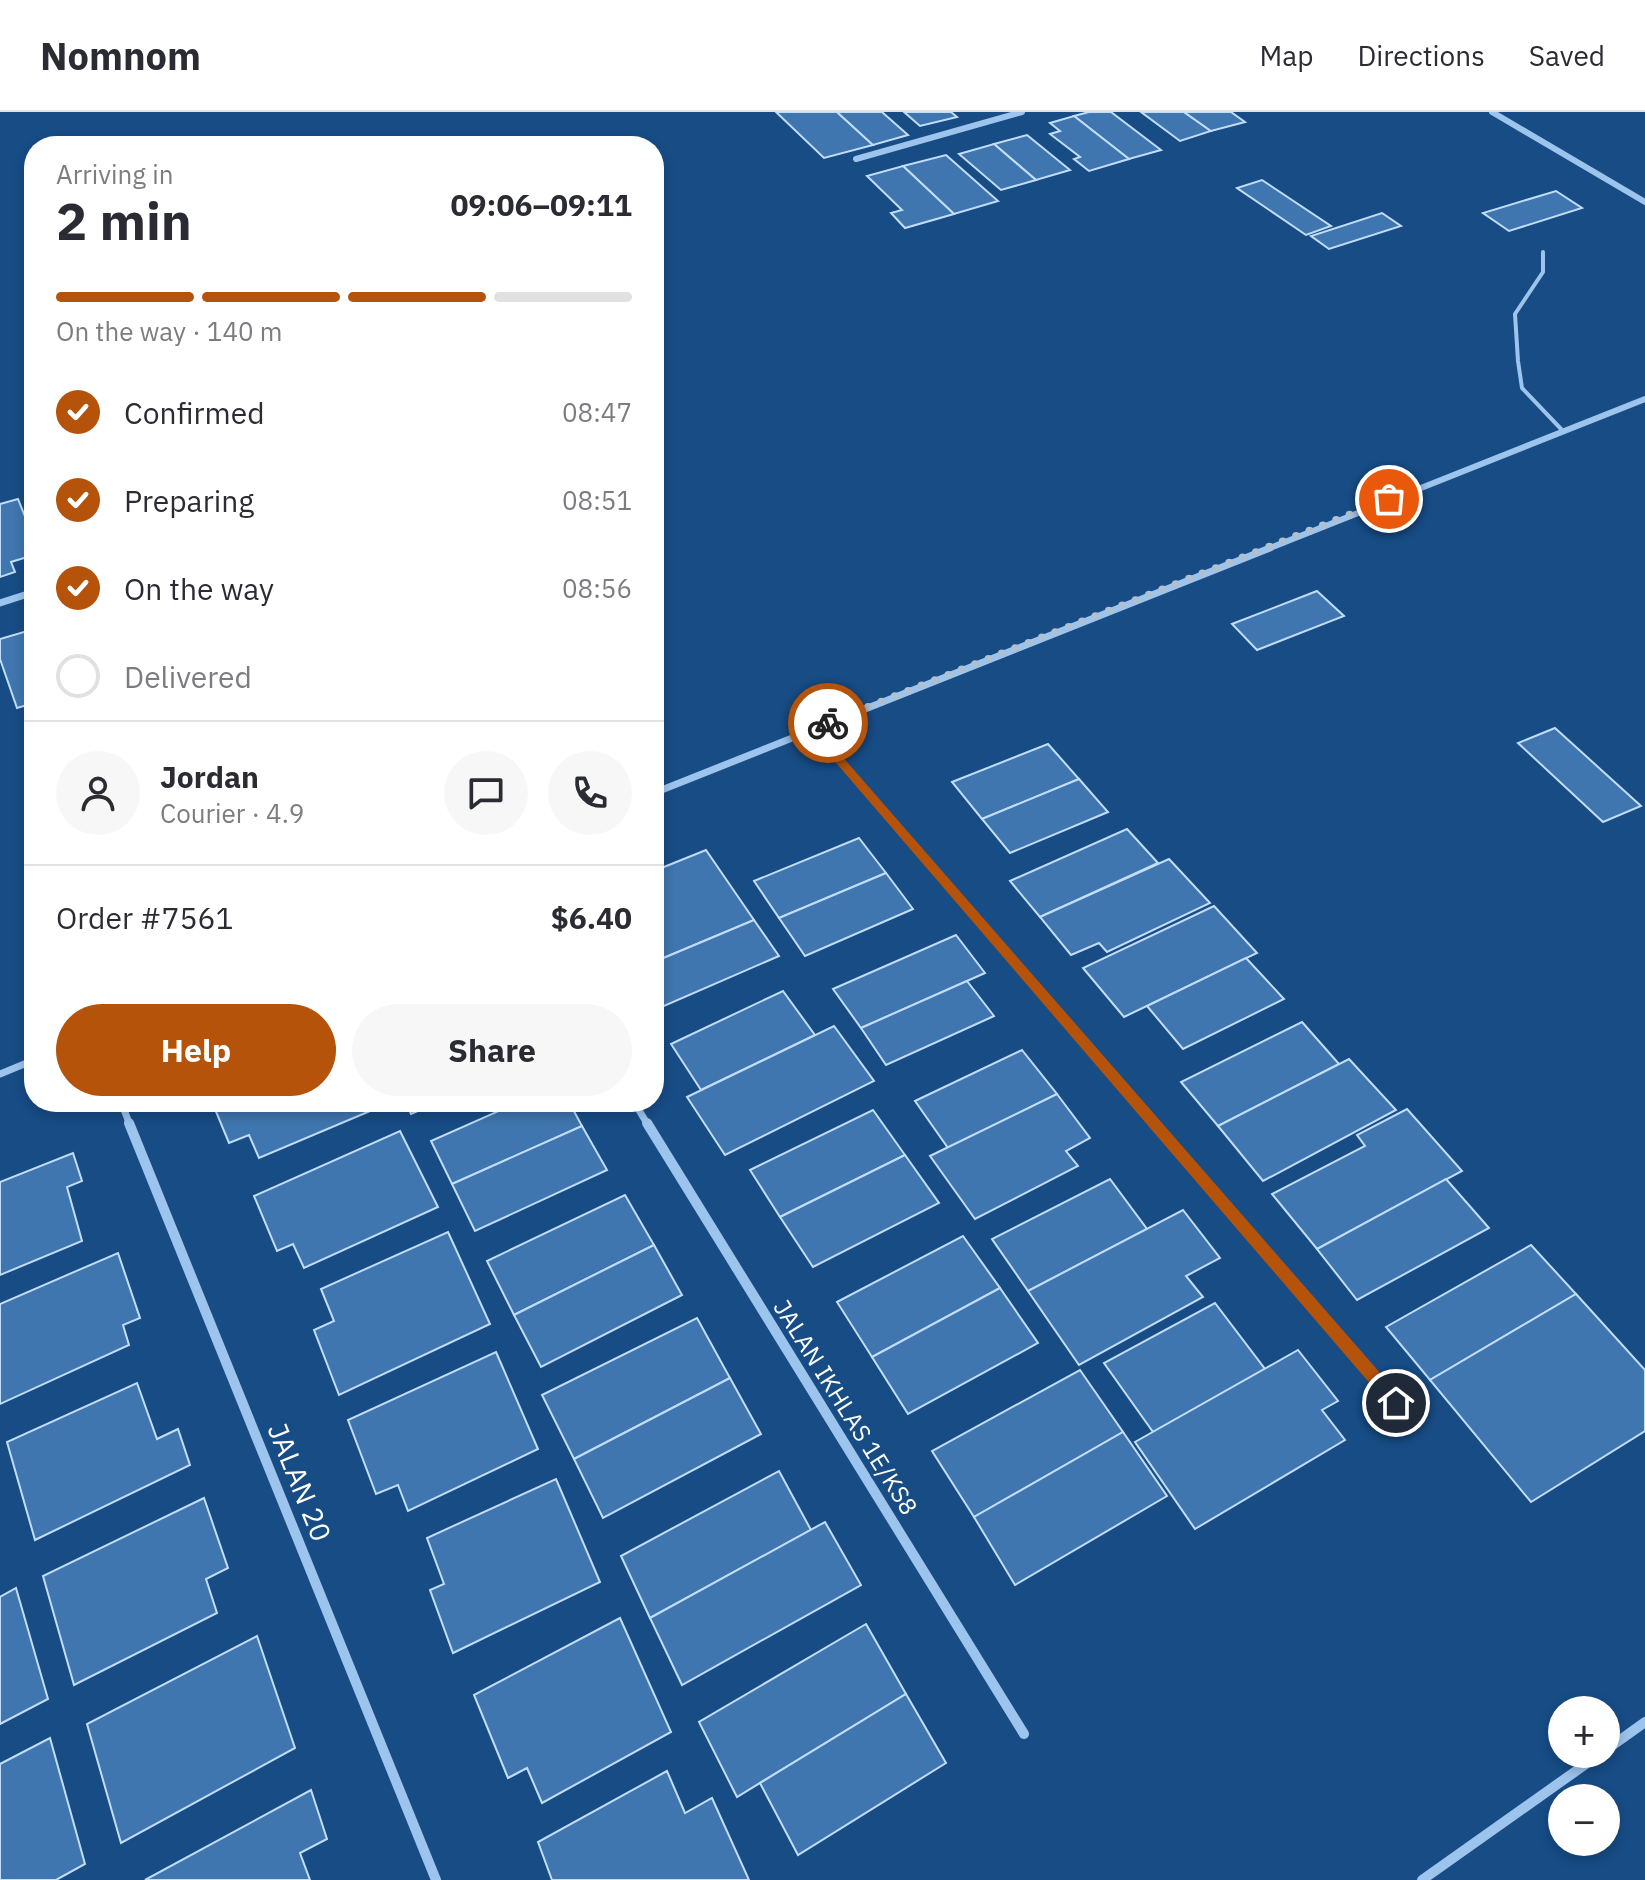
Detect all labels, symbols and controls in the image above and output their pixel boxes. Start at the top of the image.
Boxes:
text: Nomnom [40,31,201,80]
text: Map [1259,37,1313,74]
text: Directions [1357,37,1485,74]
text: Saved [1529,37,1605,74]
text: Arriving in [56,157,173,191]
text: 09:06–09:11 [451,185,632,224]
text: 2 min [56,187,192,254]
text: On the way · 140 m [56,314,282,348]
icon: check [56,390,100,434]
text: Confirmed [124,393,265,432]
text: 08:47 [562,395,632,429]
pin [1355,465,1423,533]
icon: bag [1367,477,1411,521]
icon: check [56,478,100,522]
text: Preparing [124,481,254,520]
text: 08:51 [562,483,632,517]
icon: check [56,566,100,610]
text: On the way [124,569,274,608]
text: 08:56 [562,571,632,605]
text: Delivered [124,657,252,696]
courier [788,683,868,763]
icon: bike [806,701,850,745]
button: person [56,751,140,835]
button: chat [444,751,528,835]
button: phone [548,751,632,835]
text: Jordan [160,757,259,796]
text: Courier · 4.9 [160,796,304,830]
text: Order #7561 [56,898,233,937]
text: $6.40 [551,898,632,937]
button: Help [56,1004,336,1096]
button: Share [352,1004,632,1096]
street label: JALAN IKHLAS 1E/KS8 [767,1293,925,1521]
pin [1362,1369,1430,1437]
icon: home [1374,1381,1418,1425]
street label: JALAN 20 [260,1417,340,1547]
map controls [1548,1696,1620,1856]
button: + [1548,1696,1620,1768]
button: − [1548,1784,1620,1856]

